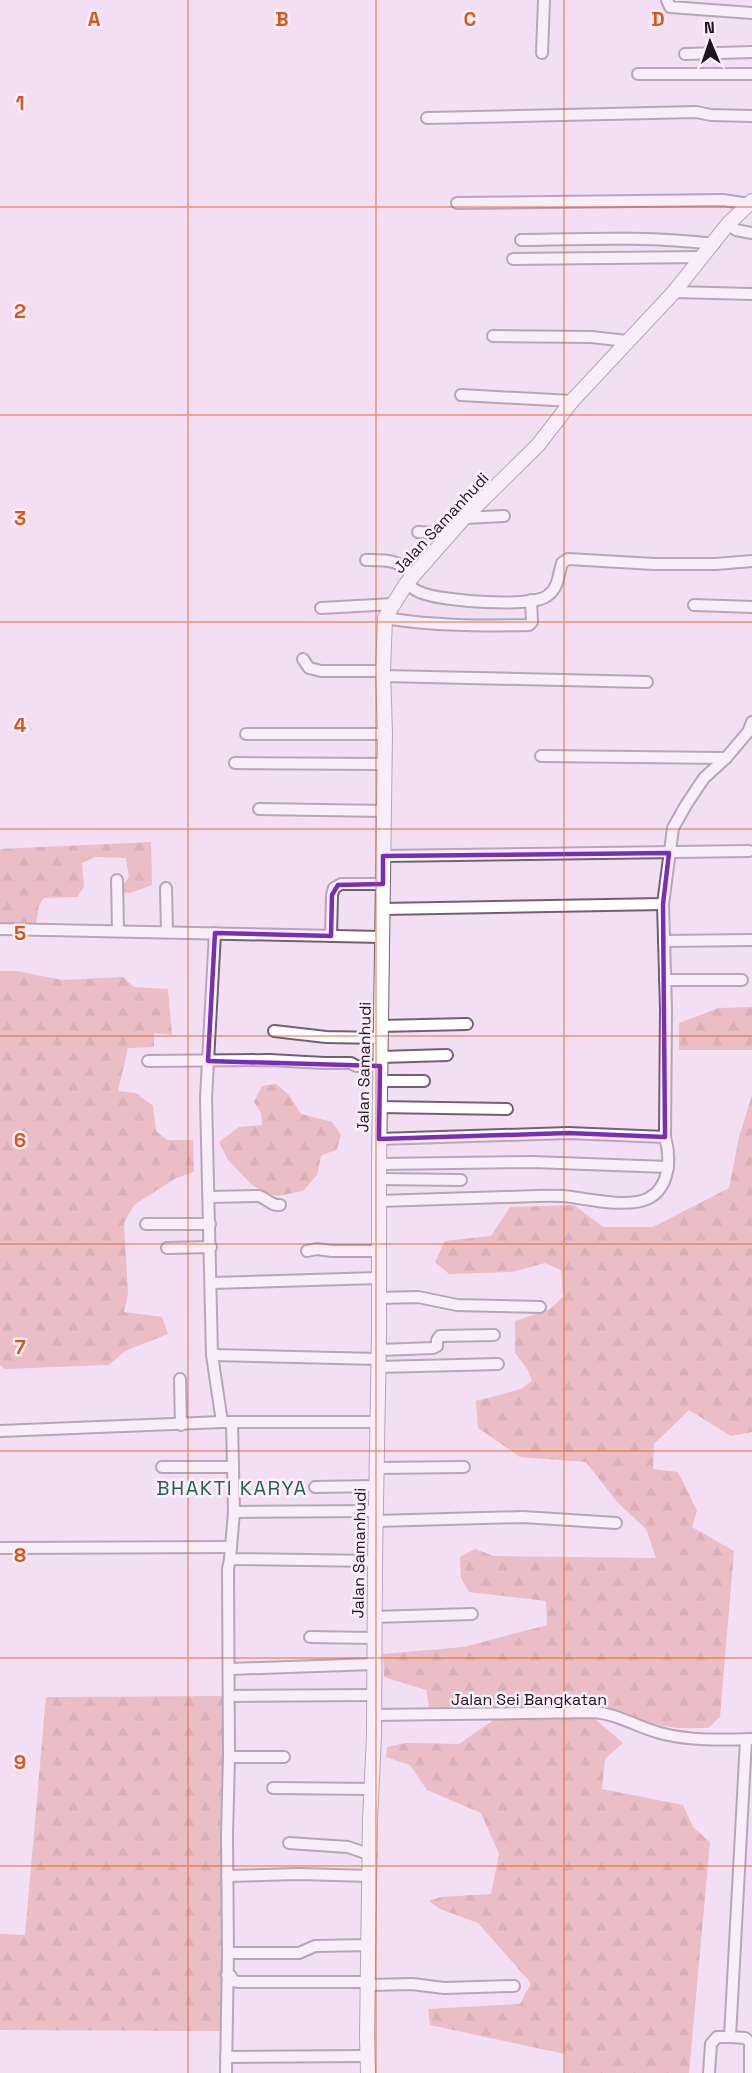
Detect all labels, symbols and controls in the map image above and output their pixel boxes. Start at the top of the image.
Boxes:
text: A [88,6,101,32]
text: B [275,6,289,32]
text: C [464,6,477,32]
text: D [651,6,665,32]
north arrow [680,12,740,72]
text: N [704,17,715,38]
text: 1 [15,90,25,116]
text: 2 [14,298,26,324]
street label: Jalan Samanhudi [389,468,493,578]
text: 3 [14,505,26,531]
text: 4 [14,712,27,738]
text: 5 [14,920,26,946]
street label: Jalan Samanhudi [352,1001,376,1133]
text: 6 [14,1127,26,1153]
text: 7 [14,1334,26,1360]
district label: BHAKTI KARYA [156,1475,308,1501]
street label: Jalan Samanhudi [347,1487,371,1619]
text: 8 [14,1542,26,1568]
street label: Jalan Sei Bangkatan [451,1689,607,1710]
text: 9 [14,1749,26,1775]

